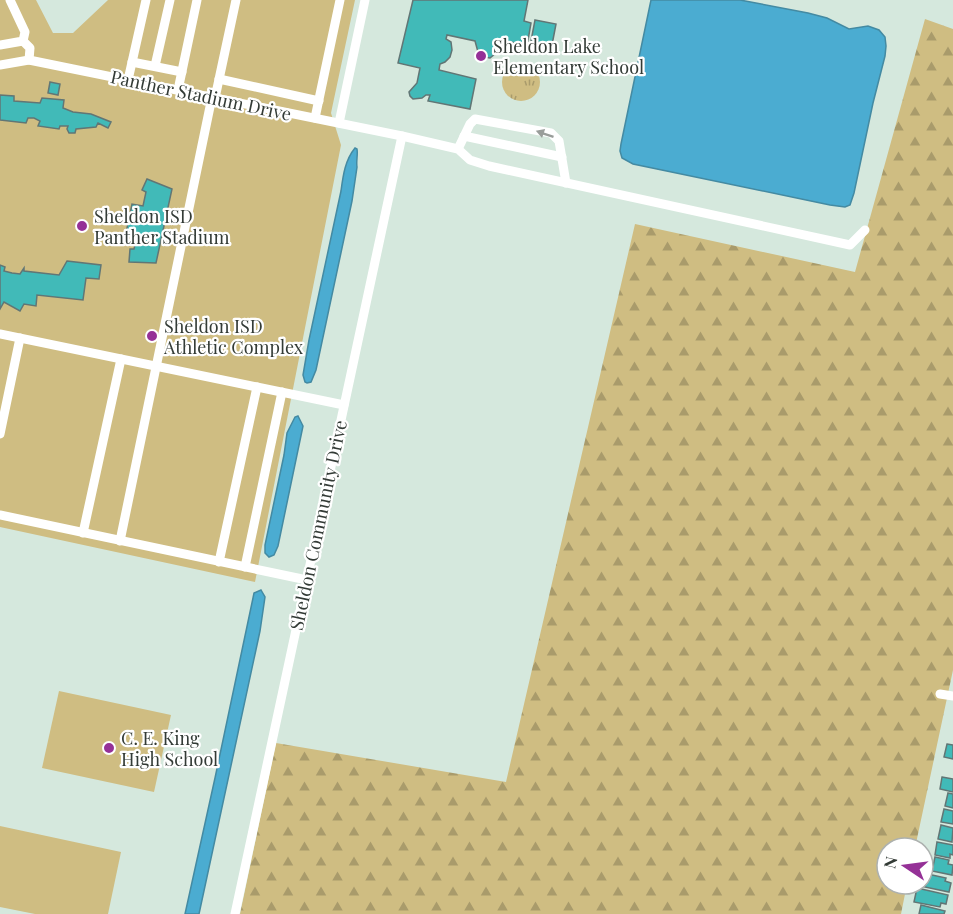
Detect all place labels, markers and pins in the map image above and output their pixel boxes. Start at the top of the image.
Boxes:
place label: Sheldon Lake Elementary School [493,34,644,79]
marker: Sheldon Lake Elementary School [474,49,488,63]
place label: Sheldon ISD Panther Stadium [94,204,230,249]
marker: Sheldon ISD Panther Stadium [75,219,89,233]
place label: Sheldon ISD Athletic Complex [163,314,304,359]
marker: Sheldon ISD Athletic Complex [145,329,159,343]
place label: C. E. King High School [121,726,218,771]
marker: C. E. King High School [102,741,116,755]

